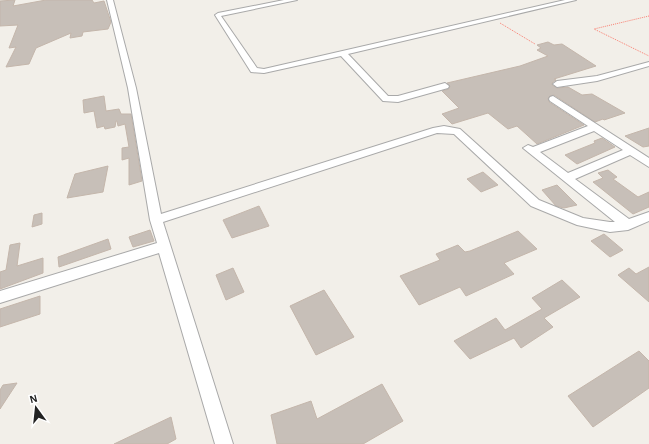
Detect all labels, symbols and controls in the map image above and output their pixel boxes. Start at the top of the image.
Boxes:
north arrow [16,388,56,428]
text: N [28,393,39,405]

